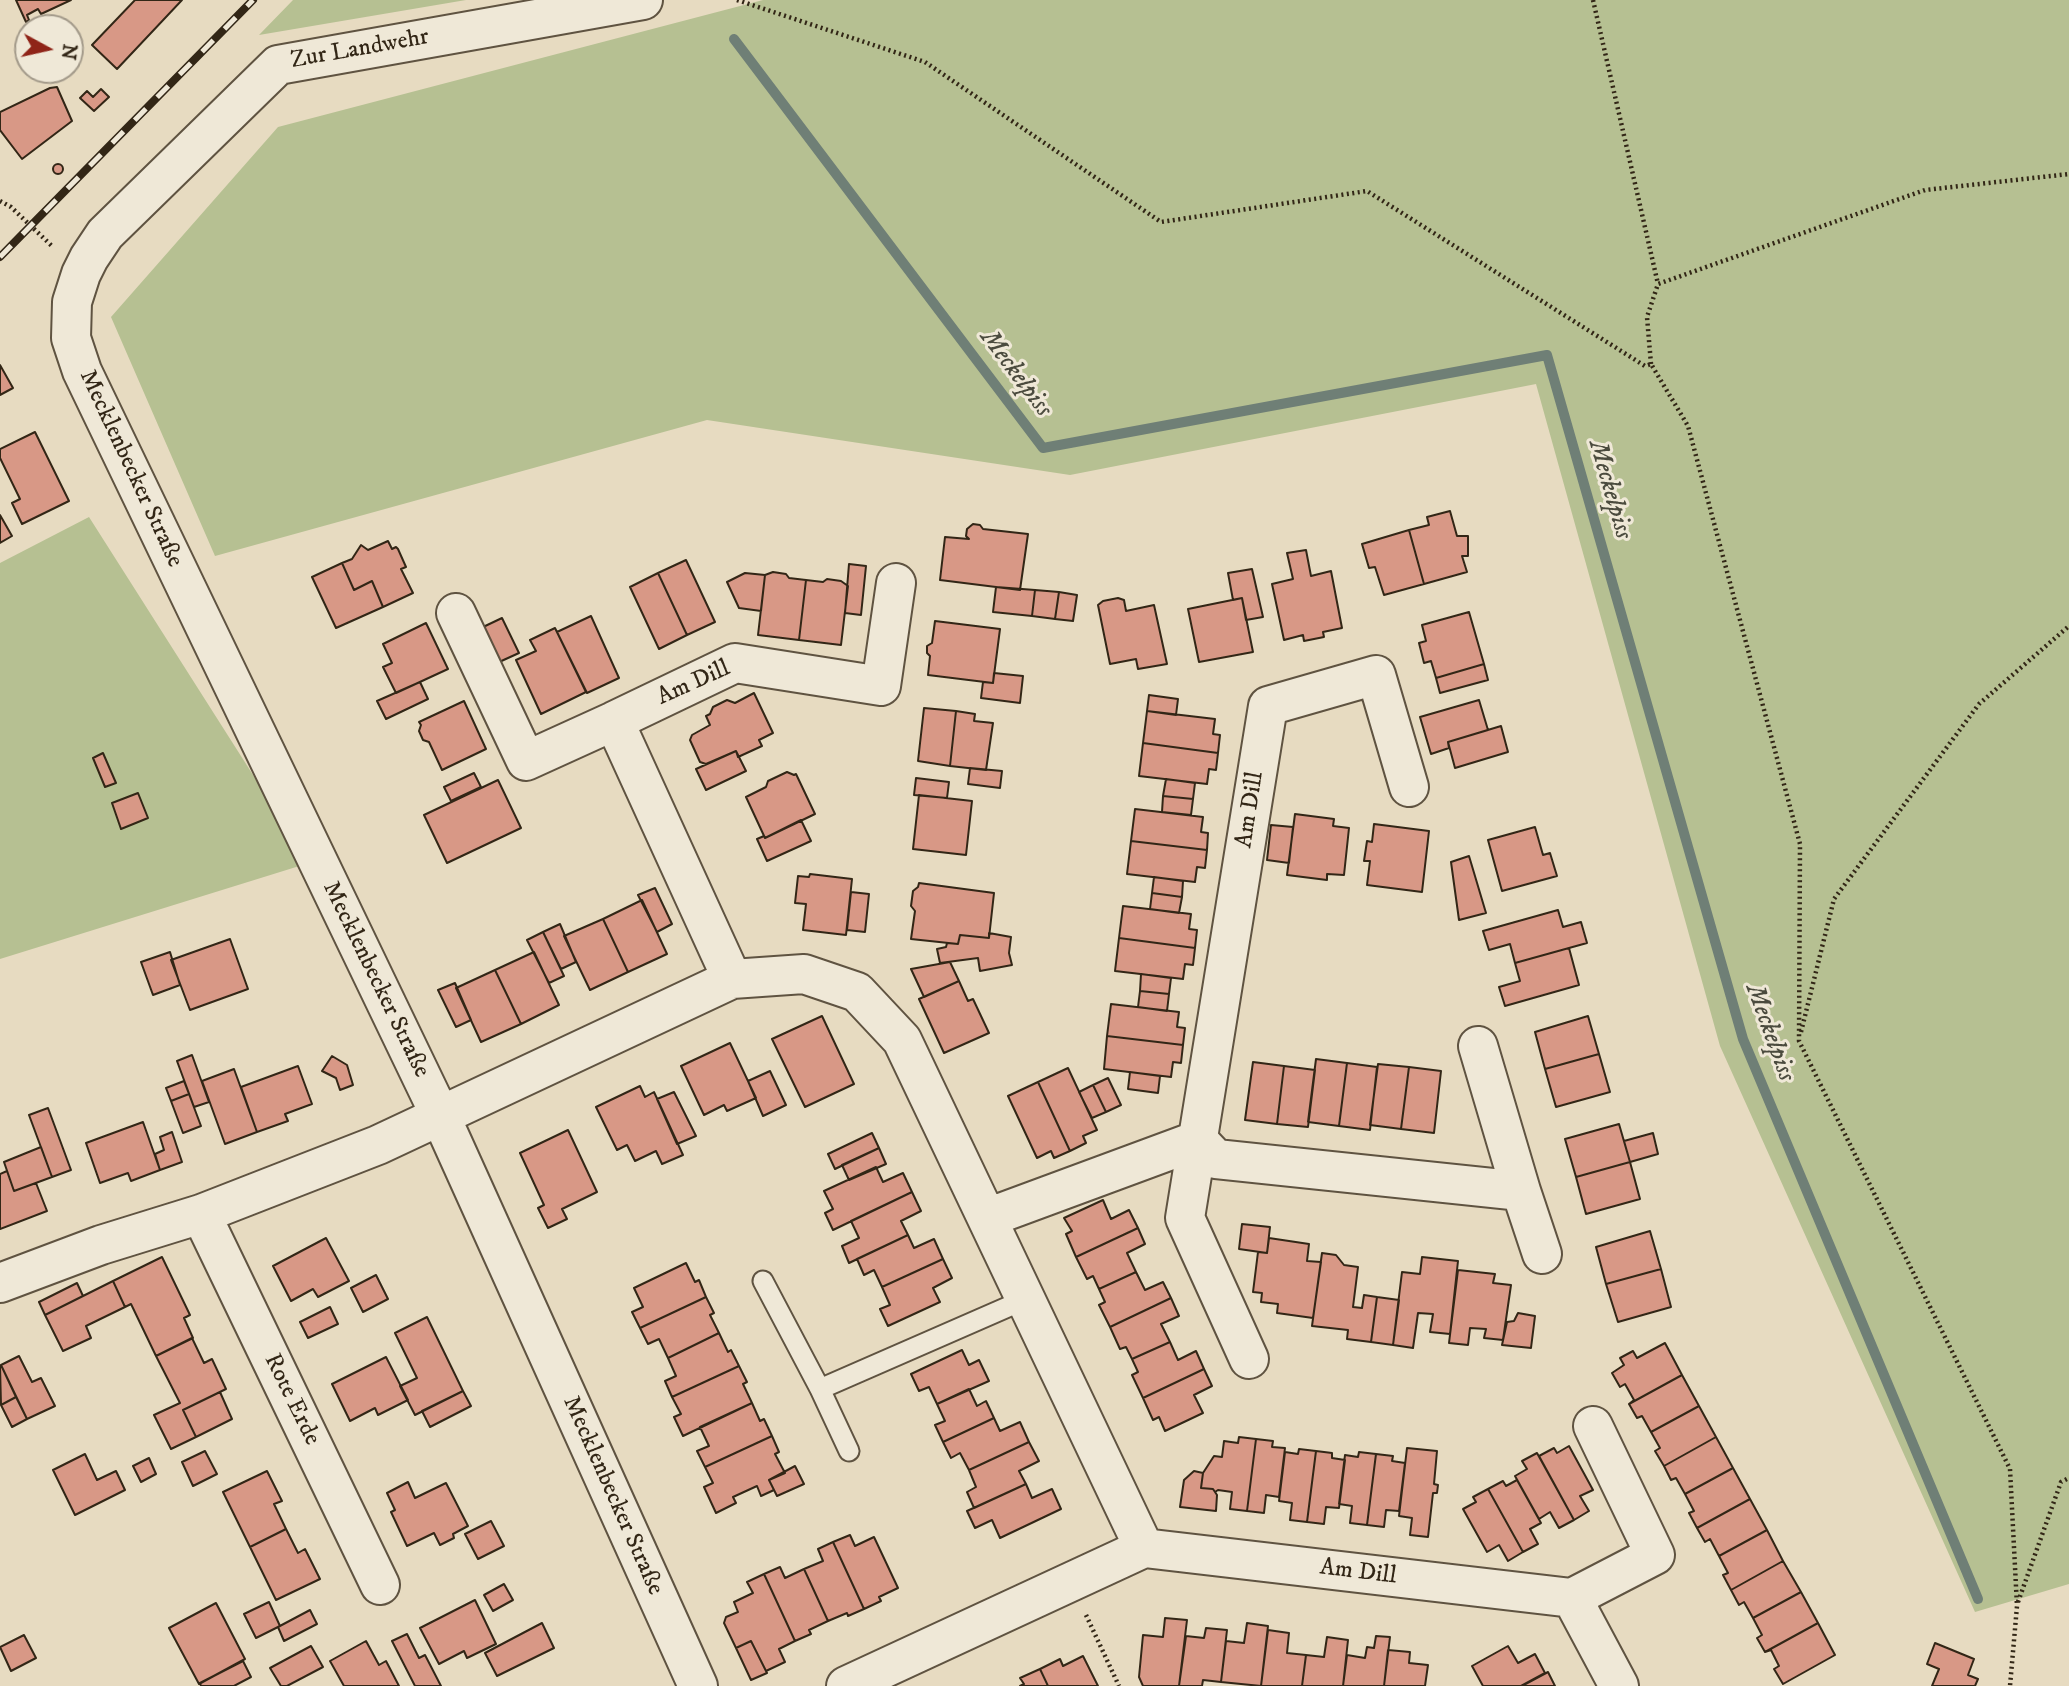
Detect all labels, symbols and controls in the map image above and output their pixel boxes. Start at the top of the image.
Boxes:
north arrow [14,14,84,84]
street label: Zur Landwehr [289,24,431,76]
text: N [56,42,81,61]
water label: Meckelpiss [972,324,1058,424]
street label: Mecklenbecker Straße [72,366,188,572]
water label: Meckelpiss [1580,437,1638,543]
street label: Am Dill [653,655,735,713]
street label: Am Dill [1231,770,1271,850]
street label: Mecklenbecker Straße [315,877,435,1083]
water label: Meckelpiss [1737,980,1801,1086]
street label: Rote Erde [257,1350,325,1450]
street label: Mecklenbecker Straße [555,1392,669,1600]
street label: Am Dill [1318,1554,1398,1592]

